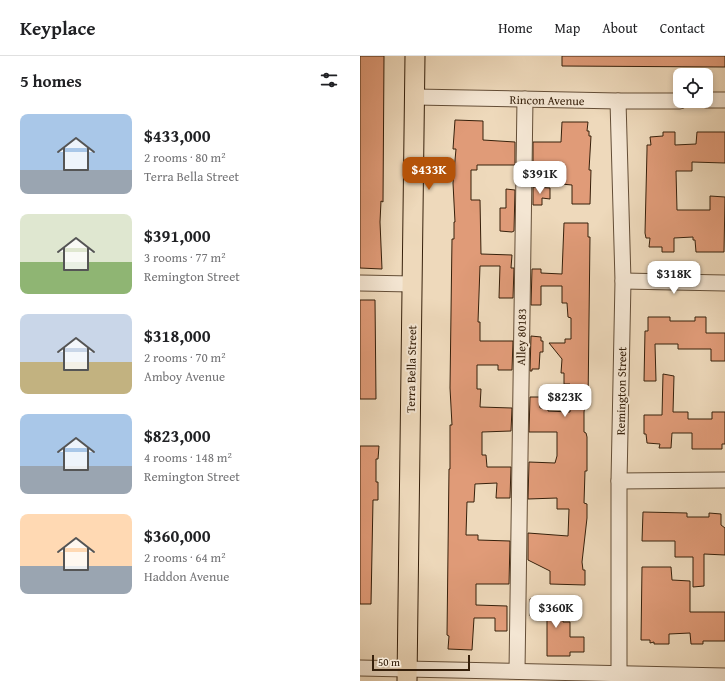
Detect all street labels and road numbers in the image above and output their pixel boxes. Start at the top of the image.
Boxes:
street label: Rincon Avenue [509,91,585,109]
street label: Alley 80183 [512,308,530,366]
street label: Terra Bella Street [402,324,420,413]
street label: Remington Street [612,346,630,435]

